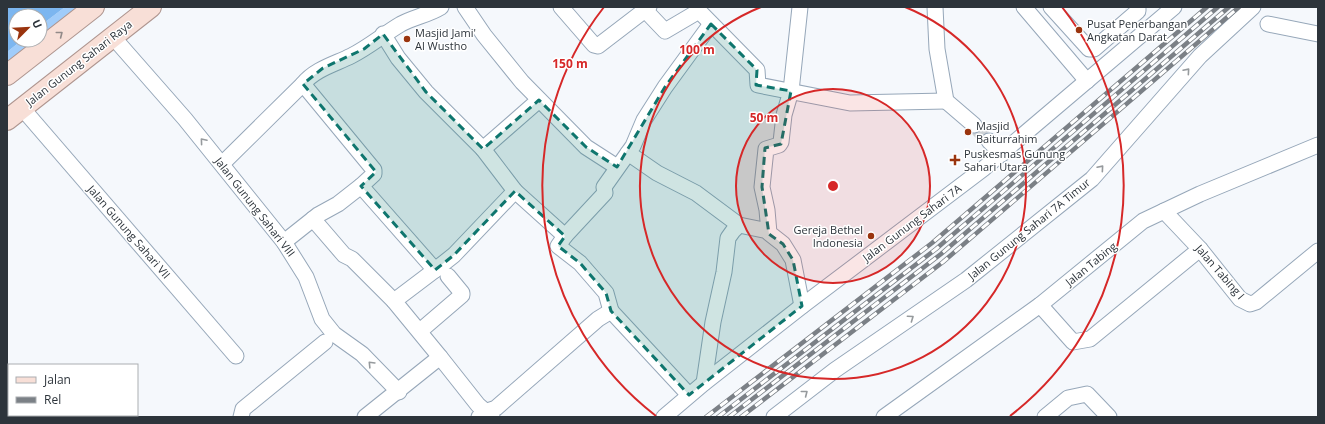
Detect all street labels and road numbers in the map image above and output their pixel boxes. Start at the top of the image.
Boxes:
street label: Jalan Gunung Sahari Raya [22,16,135,109]
street label: Jalan Gunung Sahari VIII [211,153,299,259]
street label: Jalan Gunung Sahari 7A Timur [964,174,1093,283]
street label: Jalan Gunung Sahari VII [84,181,174,282]
street label: Jalan Gunung Sahari 7A [859,181,964,265]
street label: Jalan Tabing [1061,238,1119,290]
street label: Jalan Tabing I [1192,240,1248,302]

